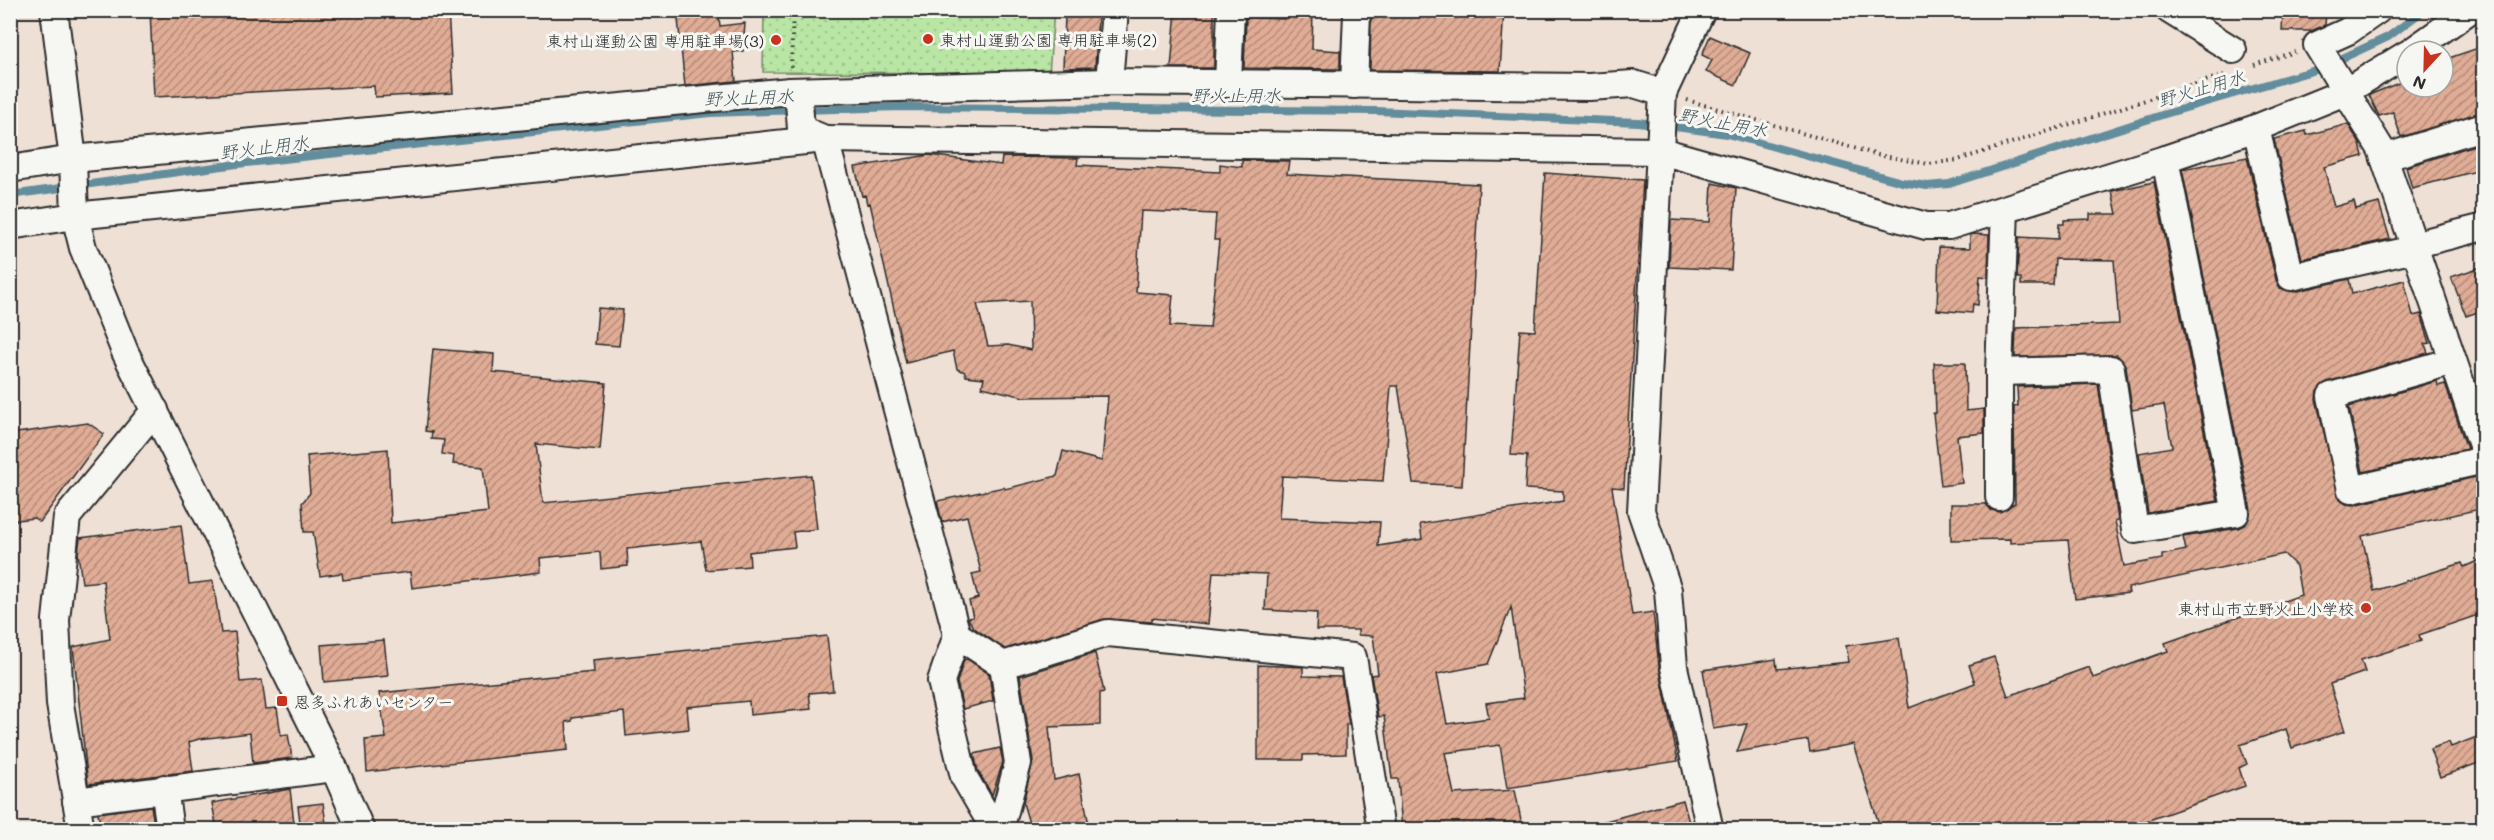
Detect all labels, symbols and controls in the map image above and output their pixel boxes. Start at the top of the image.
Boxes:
place label: 東村山運動公園 専用駐車場(2) [940,29,1157,50]
place label: 東村山運動公園 専用駐車場(3) [547,30,764,51]
marker: 東村山運動公園 専用駐車場(2) [921,32,935,46]
marker: 東村山運動公園 専用駐車場(3) [769,33,783,47]
north arrow [2395,39,2455,99]
water label: 野火止用水 [2154,64,2248,112]
text: N [2410,71,2429,95]
water label: 野火止用水 [704,83,794,111]
water label: 野火止用水 [1191,83,1281,107]
water label: 野火止用水 [1677,102,1769,142]
water label: 野火止用水 [218,130,310,164]
place label: 東村山市立野火止小学校 [2178,598,2354,619]
marker: 東村山市立野火止小学校 [2359,601,2373,615]
place label: 恩多ふれあいセンター [294,691,453,712]
marker: 恩多ふれあいセンター [275,694,289,708]

